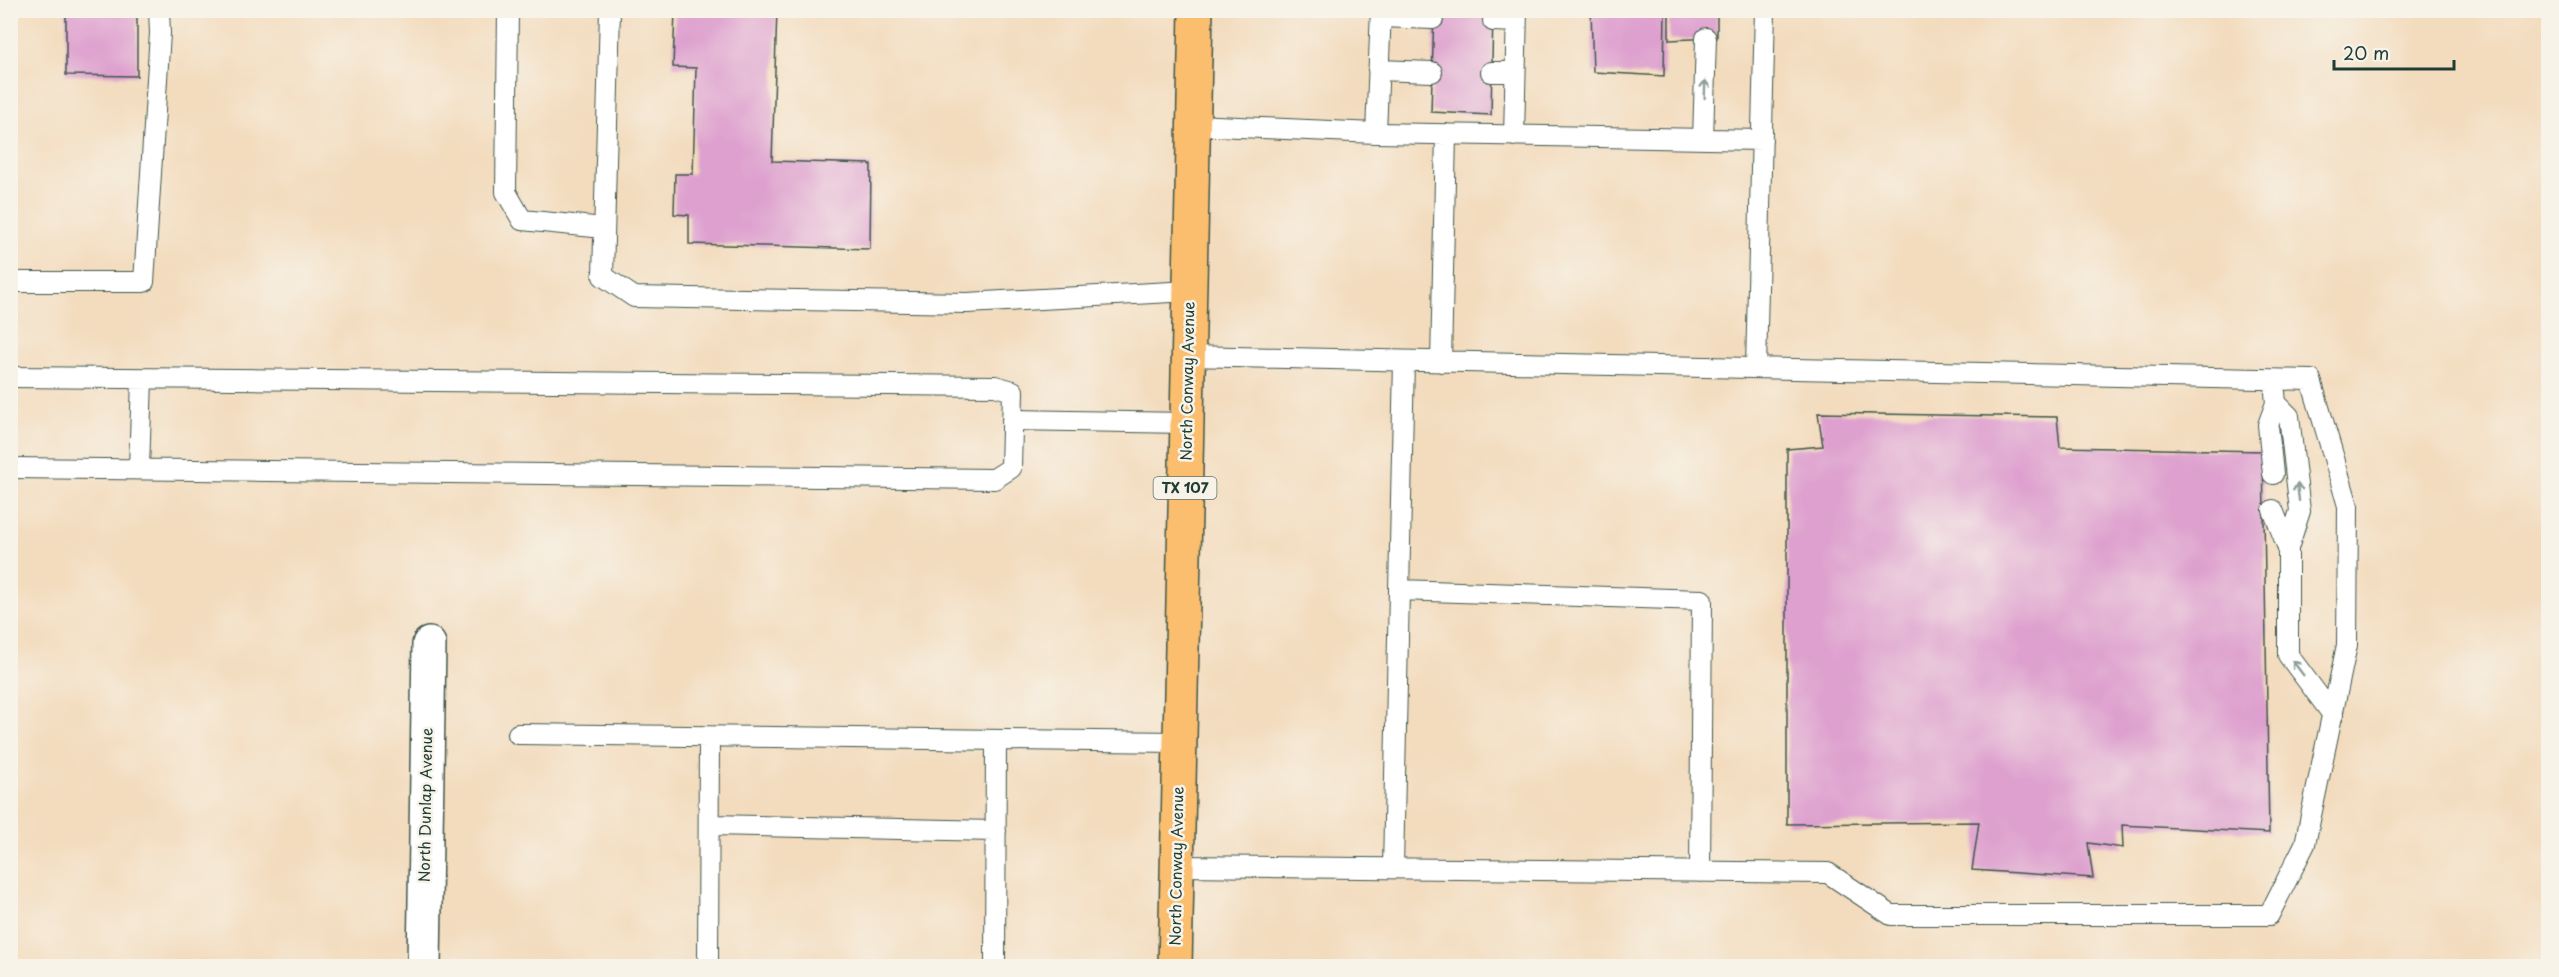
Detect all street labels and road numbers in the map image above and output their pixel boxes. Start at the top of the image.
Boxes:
street label: North Conway Avenue [1174,301,1199,461]
road number: TX 107 [1154,477,1216,499]
street label: North Dunlap Avenue [412,728,437,882]
street label: North Conway Avenue [1163,786,1188,946]

